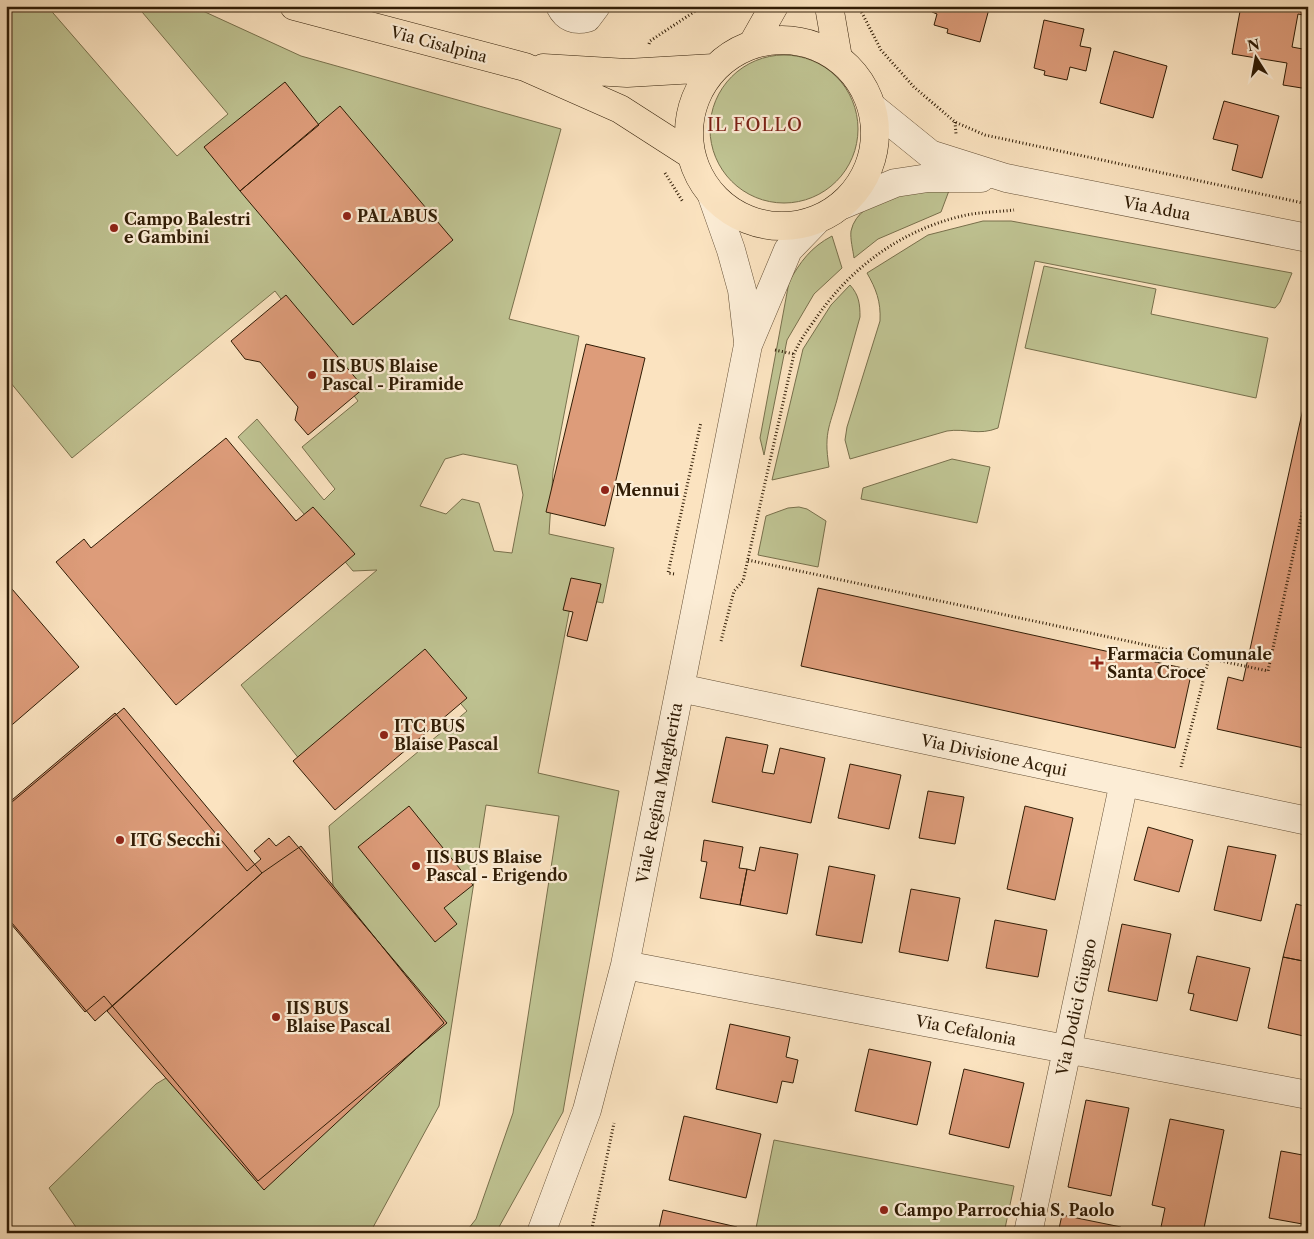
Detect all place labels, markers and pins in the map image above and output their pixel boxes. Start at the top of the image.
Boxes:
place label: PALABUS [357,206,438,226]
place label: Campo Balestri e Gambini [124,209,251,247]
marker: PALABUS [341,210,353,222]
marker: Campo Balestri e Gambini [108,222,120,234]
place label: IIS BUS Blaise Pascal - Piramide [322,356,464,394]
marker: IIS BUS Blaise Pascal - Piramide [306,369,318,381]
place label: Mennui [615,480,680,500]
marker: Mennui [599,484,611,496]
place label: Farmacia Comunale Santa Croce [1107,644,1272,682]
marker: Farmacia Comunale Santa Croce [1091,657,1103,669]
place label: ITC BUS Blaise Pascal [394,716,499,754]
marker: ITC BUS Blaise Pascal [378,729,390,741]
place label: ITG Secchi [130,830,221,850]
marker: ITG Secchi [114,834,126,846]
place label: IIS BUS Blaise Pascal - Erigendo [426,847,568,885]
marker: IIS BUS Blaise Pascal - Erigendo [410,860,422,872]
place label: IIS BUS Blaise Pascal [286,998,391,1036]
marker: IIS BUS Blaise Pascal [270,1011,282,1023]
place label: Campo Parrocchia S. Paolo [894,1200,1114,1220]
marker: Campo Parrocchia S. Paolo [878,1204,890,1216]

